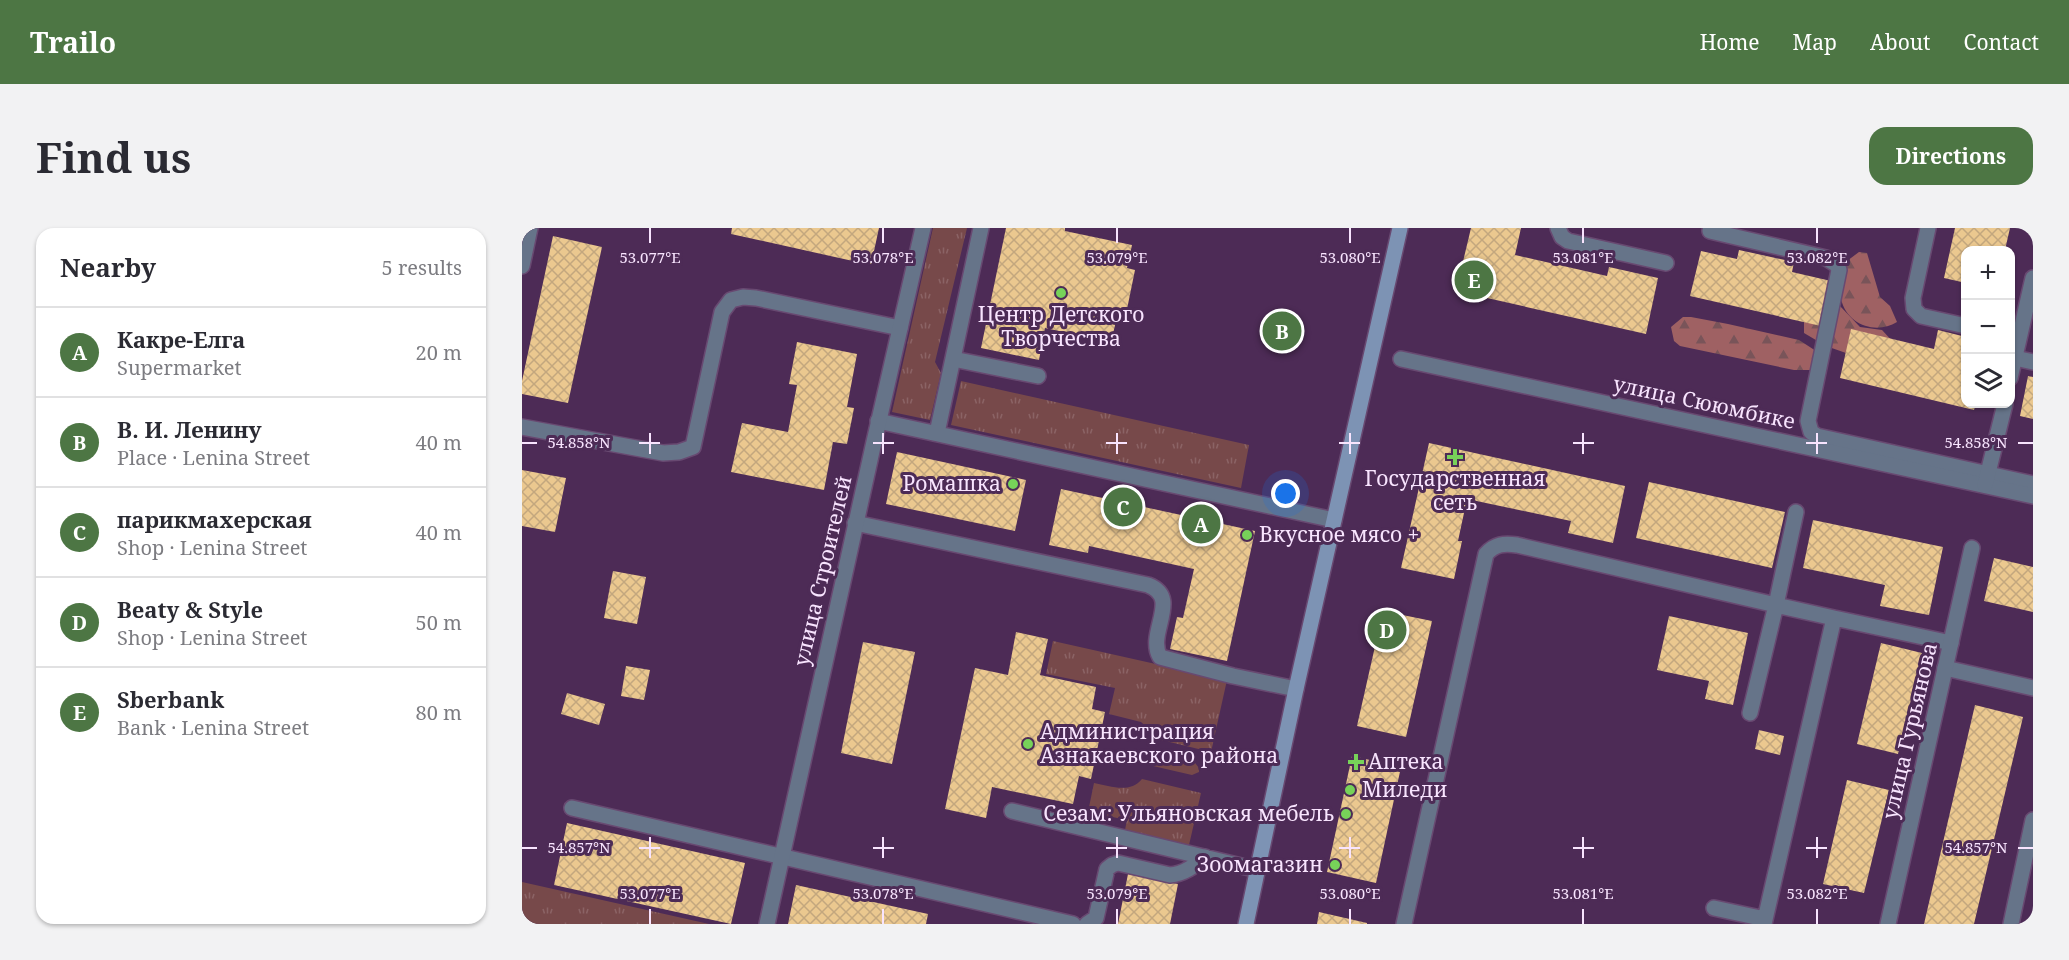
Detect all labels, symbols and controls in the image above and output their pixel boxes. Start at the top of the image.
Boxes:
text: Trailo [30,23,116,61]
text: Home [1700,28,1760,56]
text: Map [1793,28,1837,56]
text: About [1870,28,1931,56]
text: Contact [1964,28,2039,56]
button: Directions [1869,127,2033,185]
text: Find us [36,128,191,185]
map controls [1961,246,2015,408]
button: + [1961,246,2015,300]
text: 53.077°E [619,247,681,267]
text: 53.078°E [852,247,914,267]
text: 53.079°E [1086,247,1148,267]
text: 53.080°E [1319,247,1381,267]
text: 53.081°E [1552,247,1614,267]
text: 53.082°E [1786,247,1848,267]
text: Nearby [60,249,156,285]
text: 5 results [382,254,462,281]
pin: E [1454,257,1494,302]
marker: Центр Детского Творчества [1054,286,1068,300]
place label: Центр Детского Творчества [978,300,1144,352]
button: − [1961,300,2015,354]
pin: B [1262,308,1302,354]
text: Какре-Елга [117,324,245,354]
text: A [72,339,87,366]
text: 20 m [416,339,462,366]
text: Supermarket [117,354,242,381]
button: layers [1961,354,2015,408]
street label: улица Сююмбике [1611,369,1798,435]
text: В. И. Ленину [117,414,262,444]
text: B [73,429,86,456]
text: 40 m [416,429,462,456]
text: 54.858°N [547,432,611,452]
text: 54.858°N [1944,432,2008,452]
text: Place · Lenina Street [117,444,310,471]
marker: Государственная сеть [1448,450,1462,464]
place label: Государственная сеть [1365,464,1546,516]
place label: Ромашка [903,469,1001,497]
street label: улица Строителей [786,473,858,669]
marker: Ромашка [1006,477,1020,491]
your location [1271,479,1300,508]
pin: C [1104,484,1142,530]
pin: A [1182,502,1220,546]
text: парикмахерская [117,504,312,534]
text: C [73,519,86,546]
text: 40 m [416,519,462,546]
place label: Вкусное мясо + [1259,520,1419,548]
marker: Вкусное мясо + [1240,528,1254,542]
text: Shop · Lenina Street [117,534,307,561]
text: Beaty & Style [117,594,263,624]
pin: D [1368,608,1406,652]
text: D [72,609,87,636]
text: 50 m [416,609,462,636]
text: Shop · Lenina Street [117,624,307,651]
street label: улица Гурьянова [1875,640,1943,822]
text: Sberbank [117,684,224,714]
text: E [73,699,86,726]
text: 80 m [416,699,462,726]
text: Bank · Lenina Street [117,714,309,741]
place label: Администрация Азнакаевского района [1040,717,1278,769]
marker: Администрация Азнакаевского района [1021,737,1035,751]
place label: Аптека [1368,747,1443,775]
marker: Аптека [1349,755,1363,769]
place label: Миледи [1362,775,1447,803]
marker: Миледи [1343,783,1357,797]
place label: Сезам: Ульяновская мебель [1043,799,1334,827]
marker: Сезам: Ульяновская мебель [1339,807,1353,821]
text: 54.857°N [547,837,611,857]
text: 54.857°N [1944,837,2008,857]
place label: Зоомагазин [1197,850,1323,878]
marker: Зоомагазин [1328,858,1342,872]
text: 53.077°E [619,883,681,903]
text: 53.078°E [852,883,914,903]
text: 53.079°E [1086,883,1148,903]
text: 53.080°E [1319,883,1381,903]
text: 53.081°E [1552,883,1614,903]
text: 53.082°E [1786,883,1848,903]

